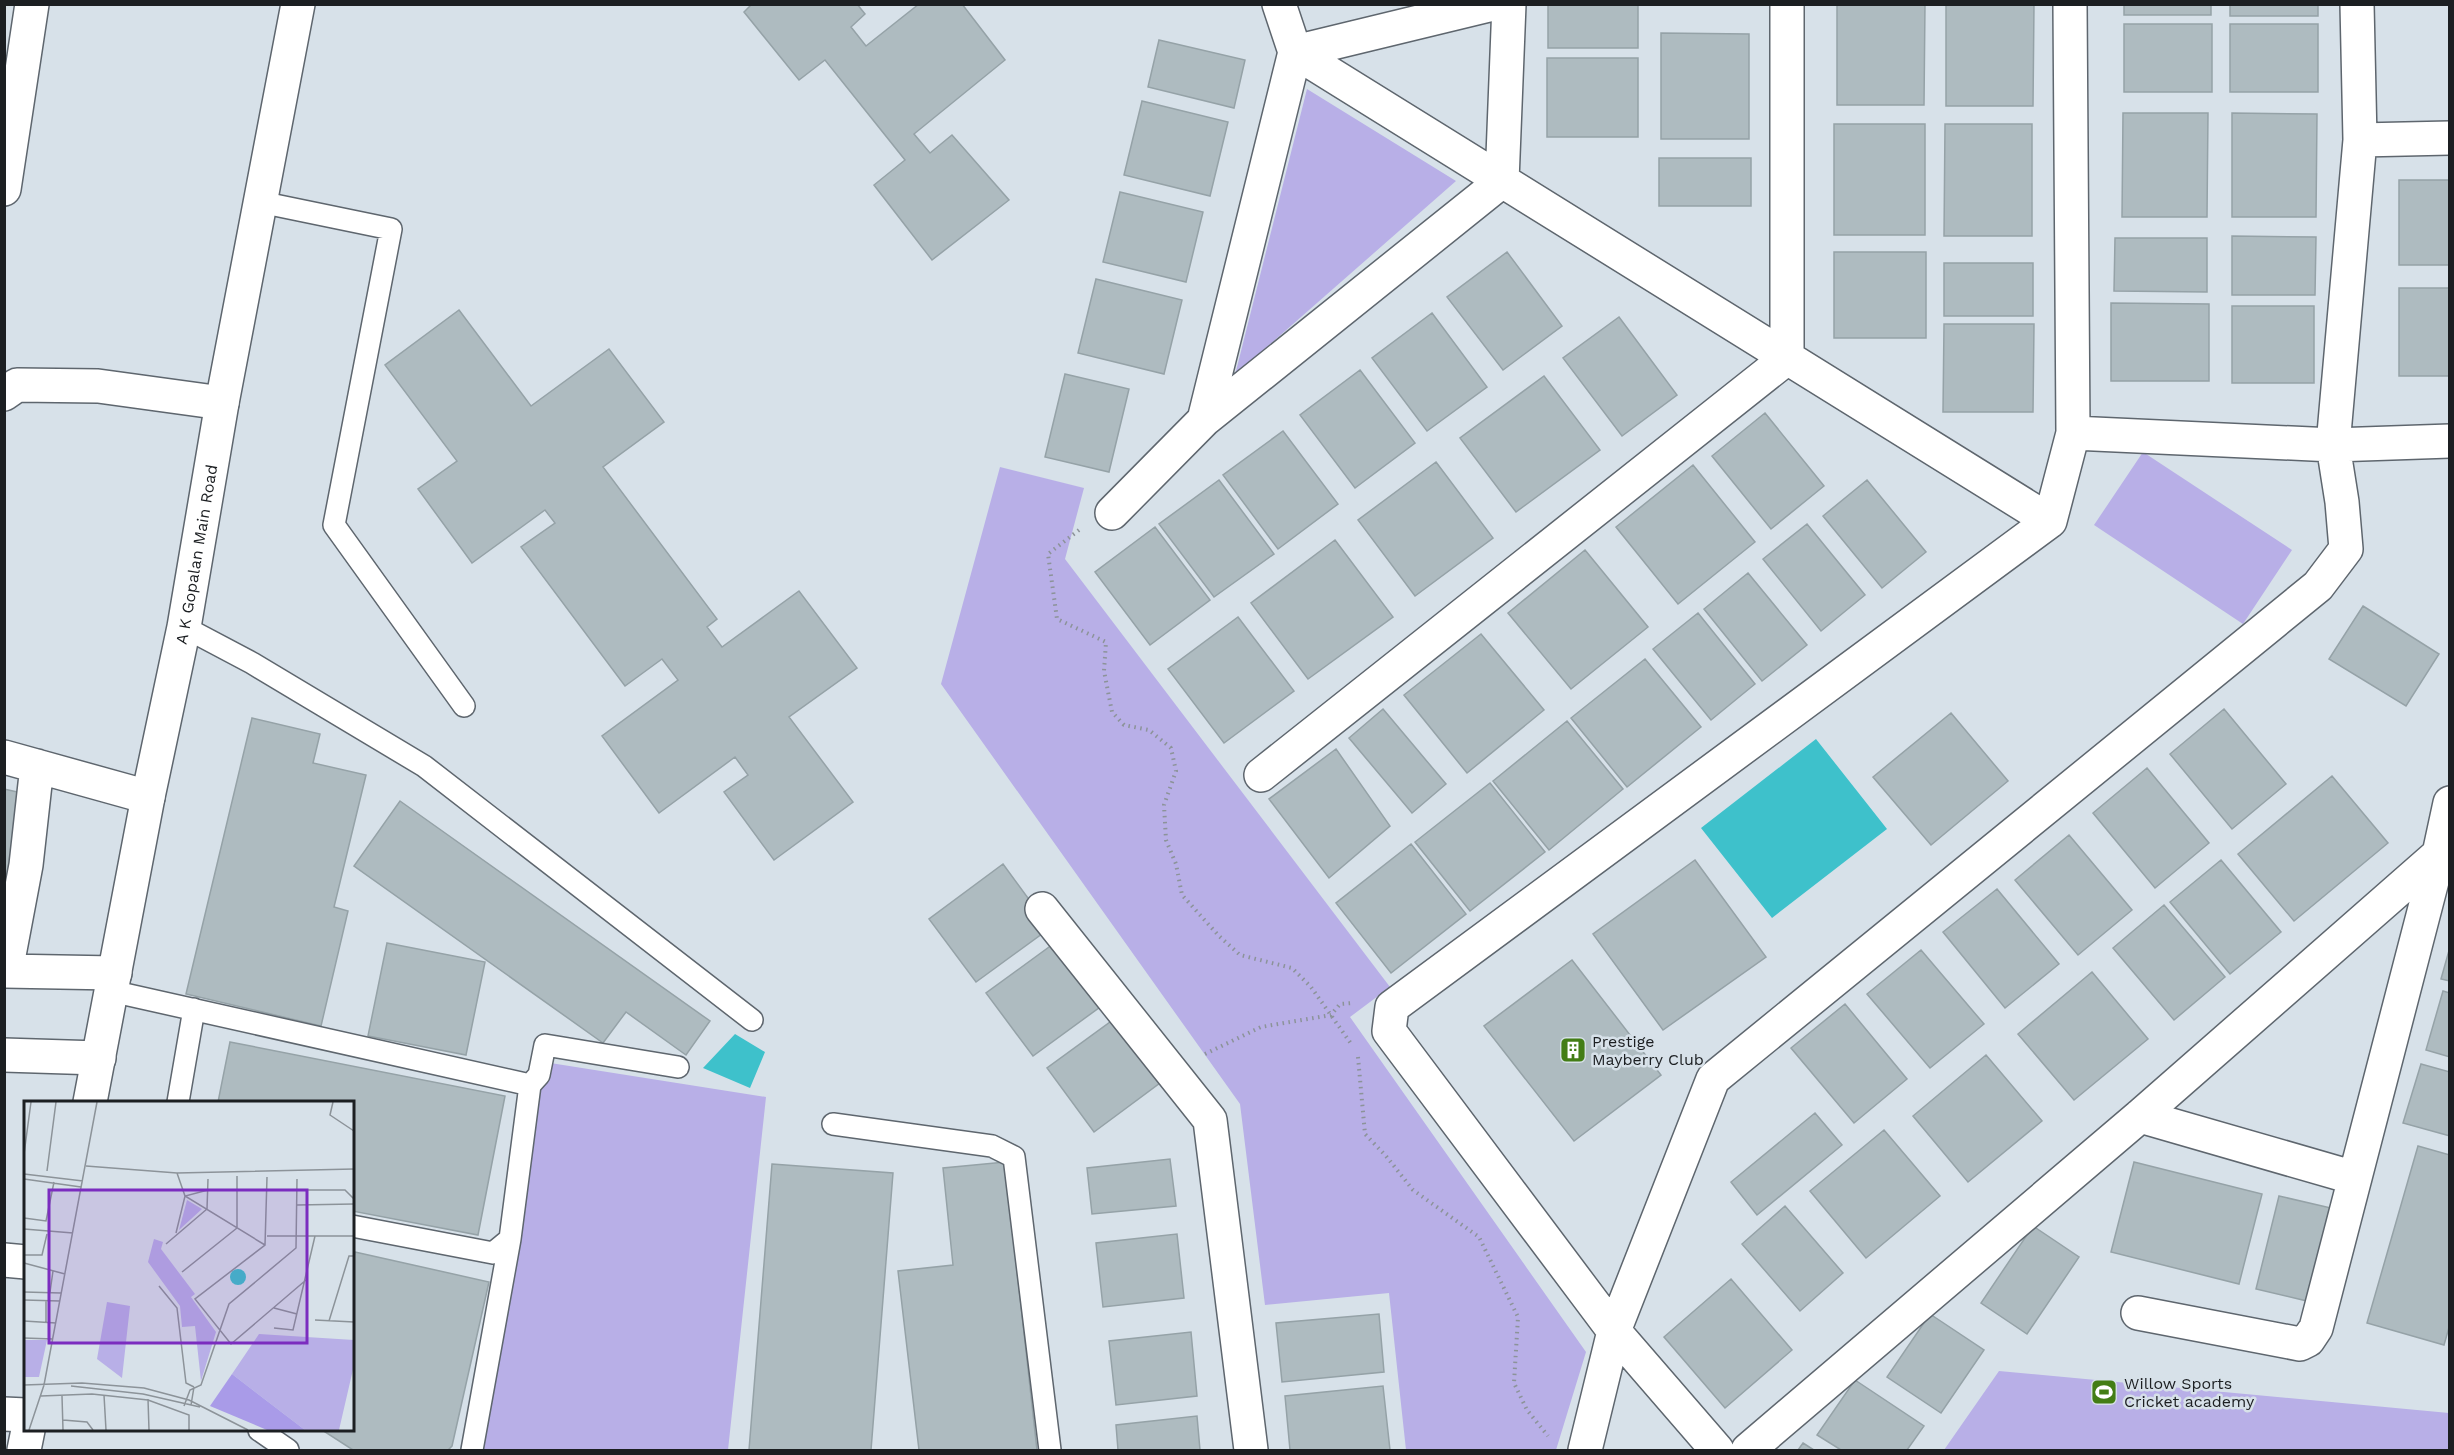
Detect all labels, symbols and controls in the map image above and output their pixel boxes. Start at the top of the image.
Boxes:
street label: A K Gopalan Main Road [171,463,221,646]
place label: Prestige Mayberry Club [1592,1032,1704,1069]
building icon: Prestige Mayberry Club [1558,1035,1588,1065]
inset map [24,1101,354,1431]
place label: Willow Sports Cricket academy [2124,1374,2255,1411]
sports icon: Willow Sports Cricket academy [2089,1377,2119,1407]

